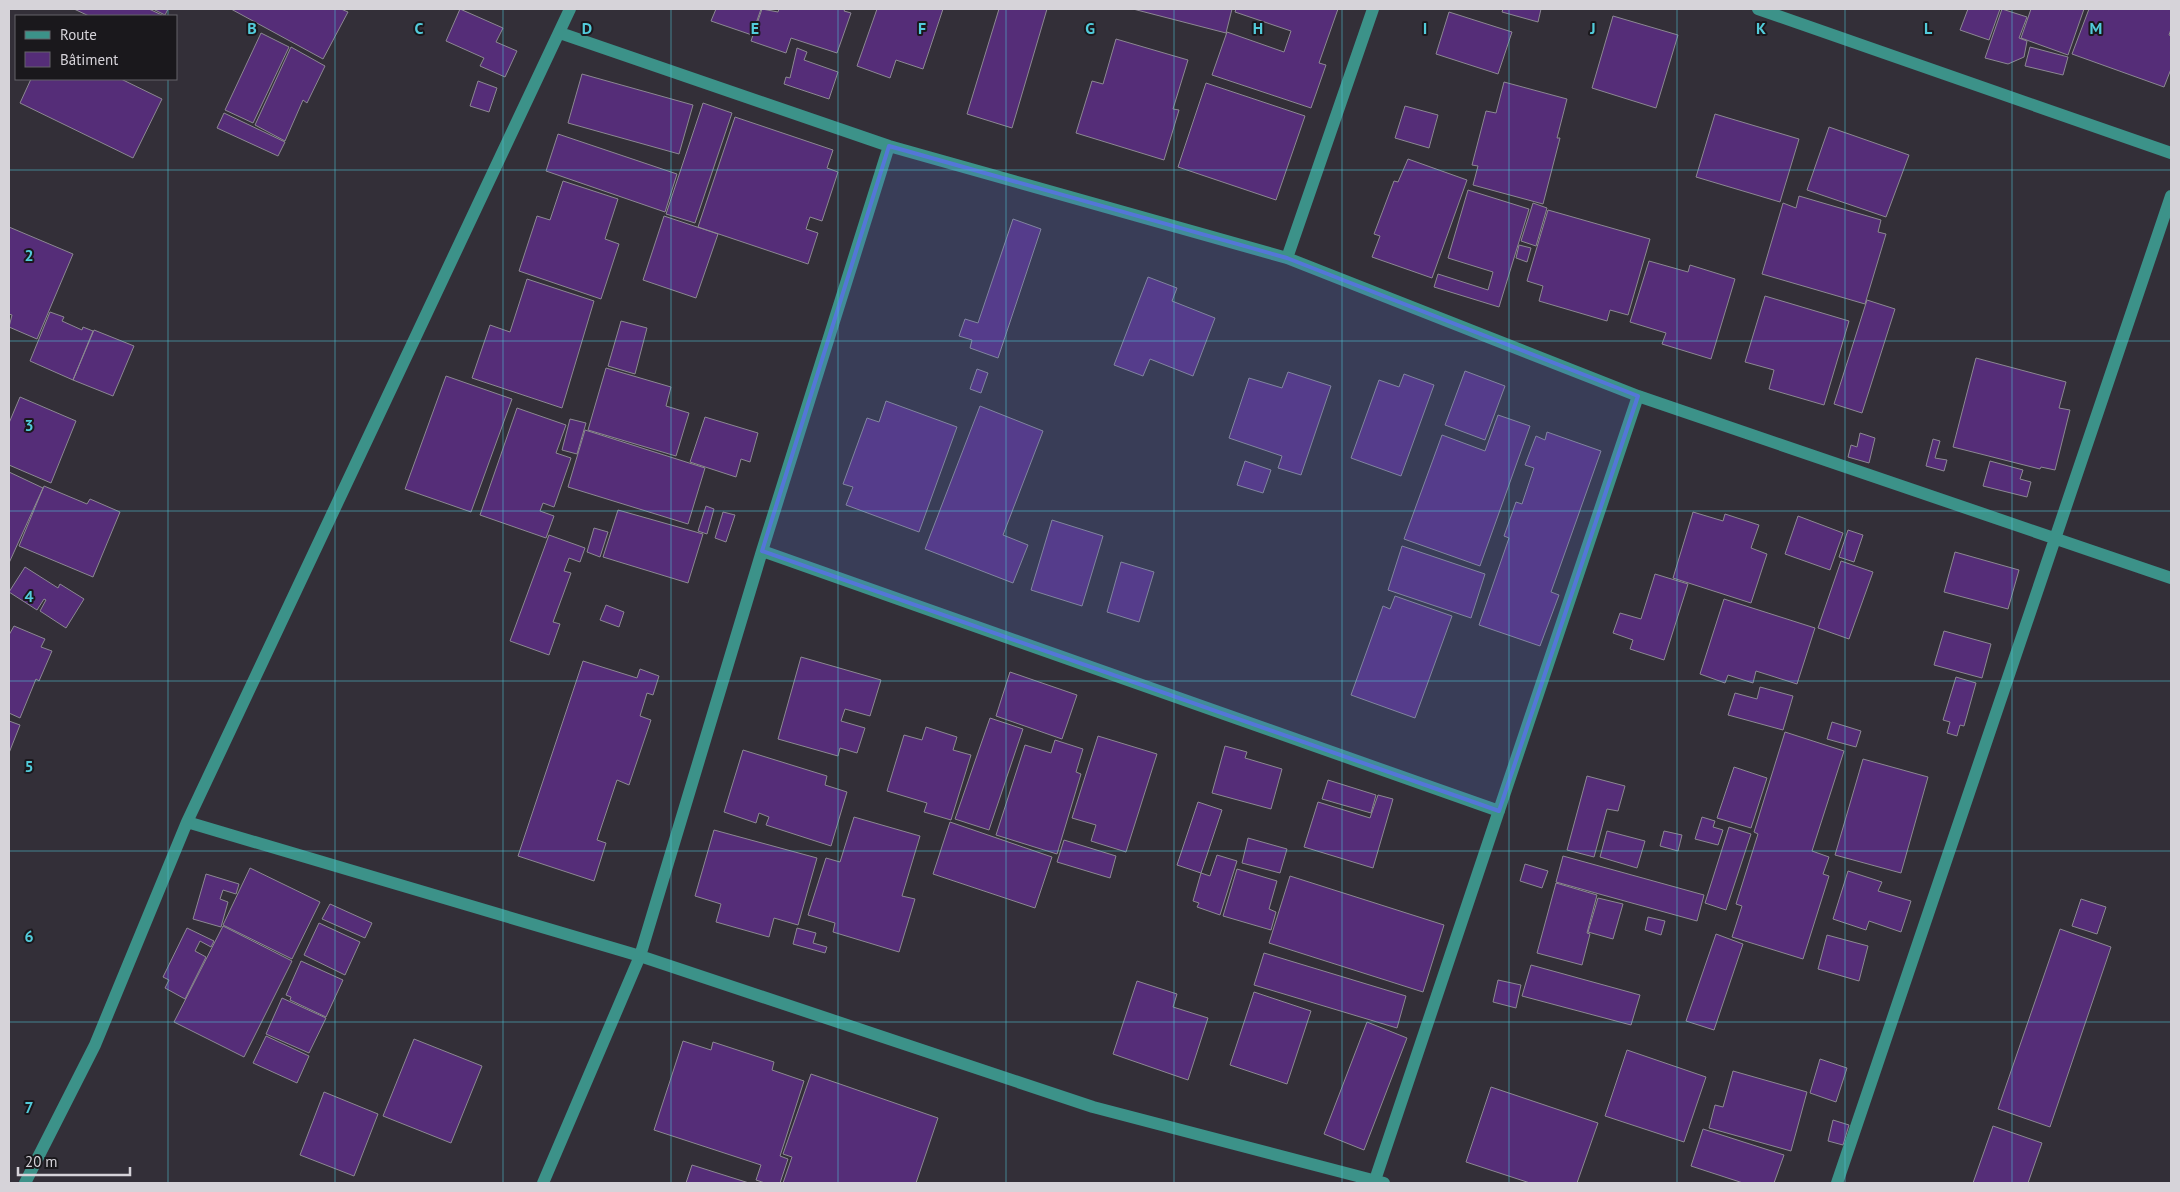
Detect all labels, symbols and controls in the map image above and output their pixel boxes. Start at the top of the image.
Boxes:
legend [15,15,178,80]
text: B [247,18,257,38]
text: C [415,18,424,38]
text: D [582,18,592,38]
text: E [751,18,759,38]
text: F [918,18,926,38]
text: G [1085,18,1095,38]
text: H [1253,18,1263,38]
text: I [1423,18,1427,38]
text: J [1589,18,1596,38]
text: K [1756,18,1766,38]
text: L [1924,18,1933,38]
text: M [2090,18,2102,38]
text: Route [60,25,97,44]
text: Bâtiment [60,50,118,69]
text: 2 [24,245,34,265]
text: 3 [24,415,34,435]
text: 4 [24,586,34,606]
text: 5 [24,756,34,776]
text: 6 [24,926,34,946]
text: 7 [24,1097,34,1117]
scale bar [18,1144,130,1176]
text: 20 m [25,1152,58,1171]

